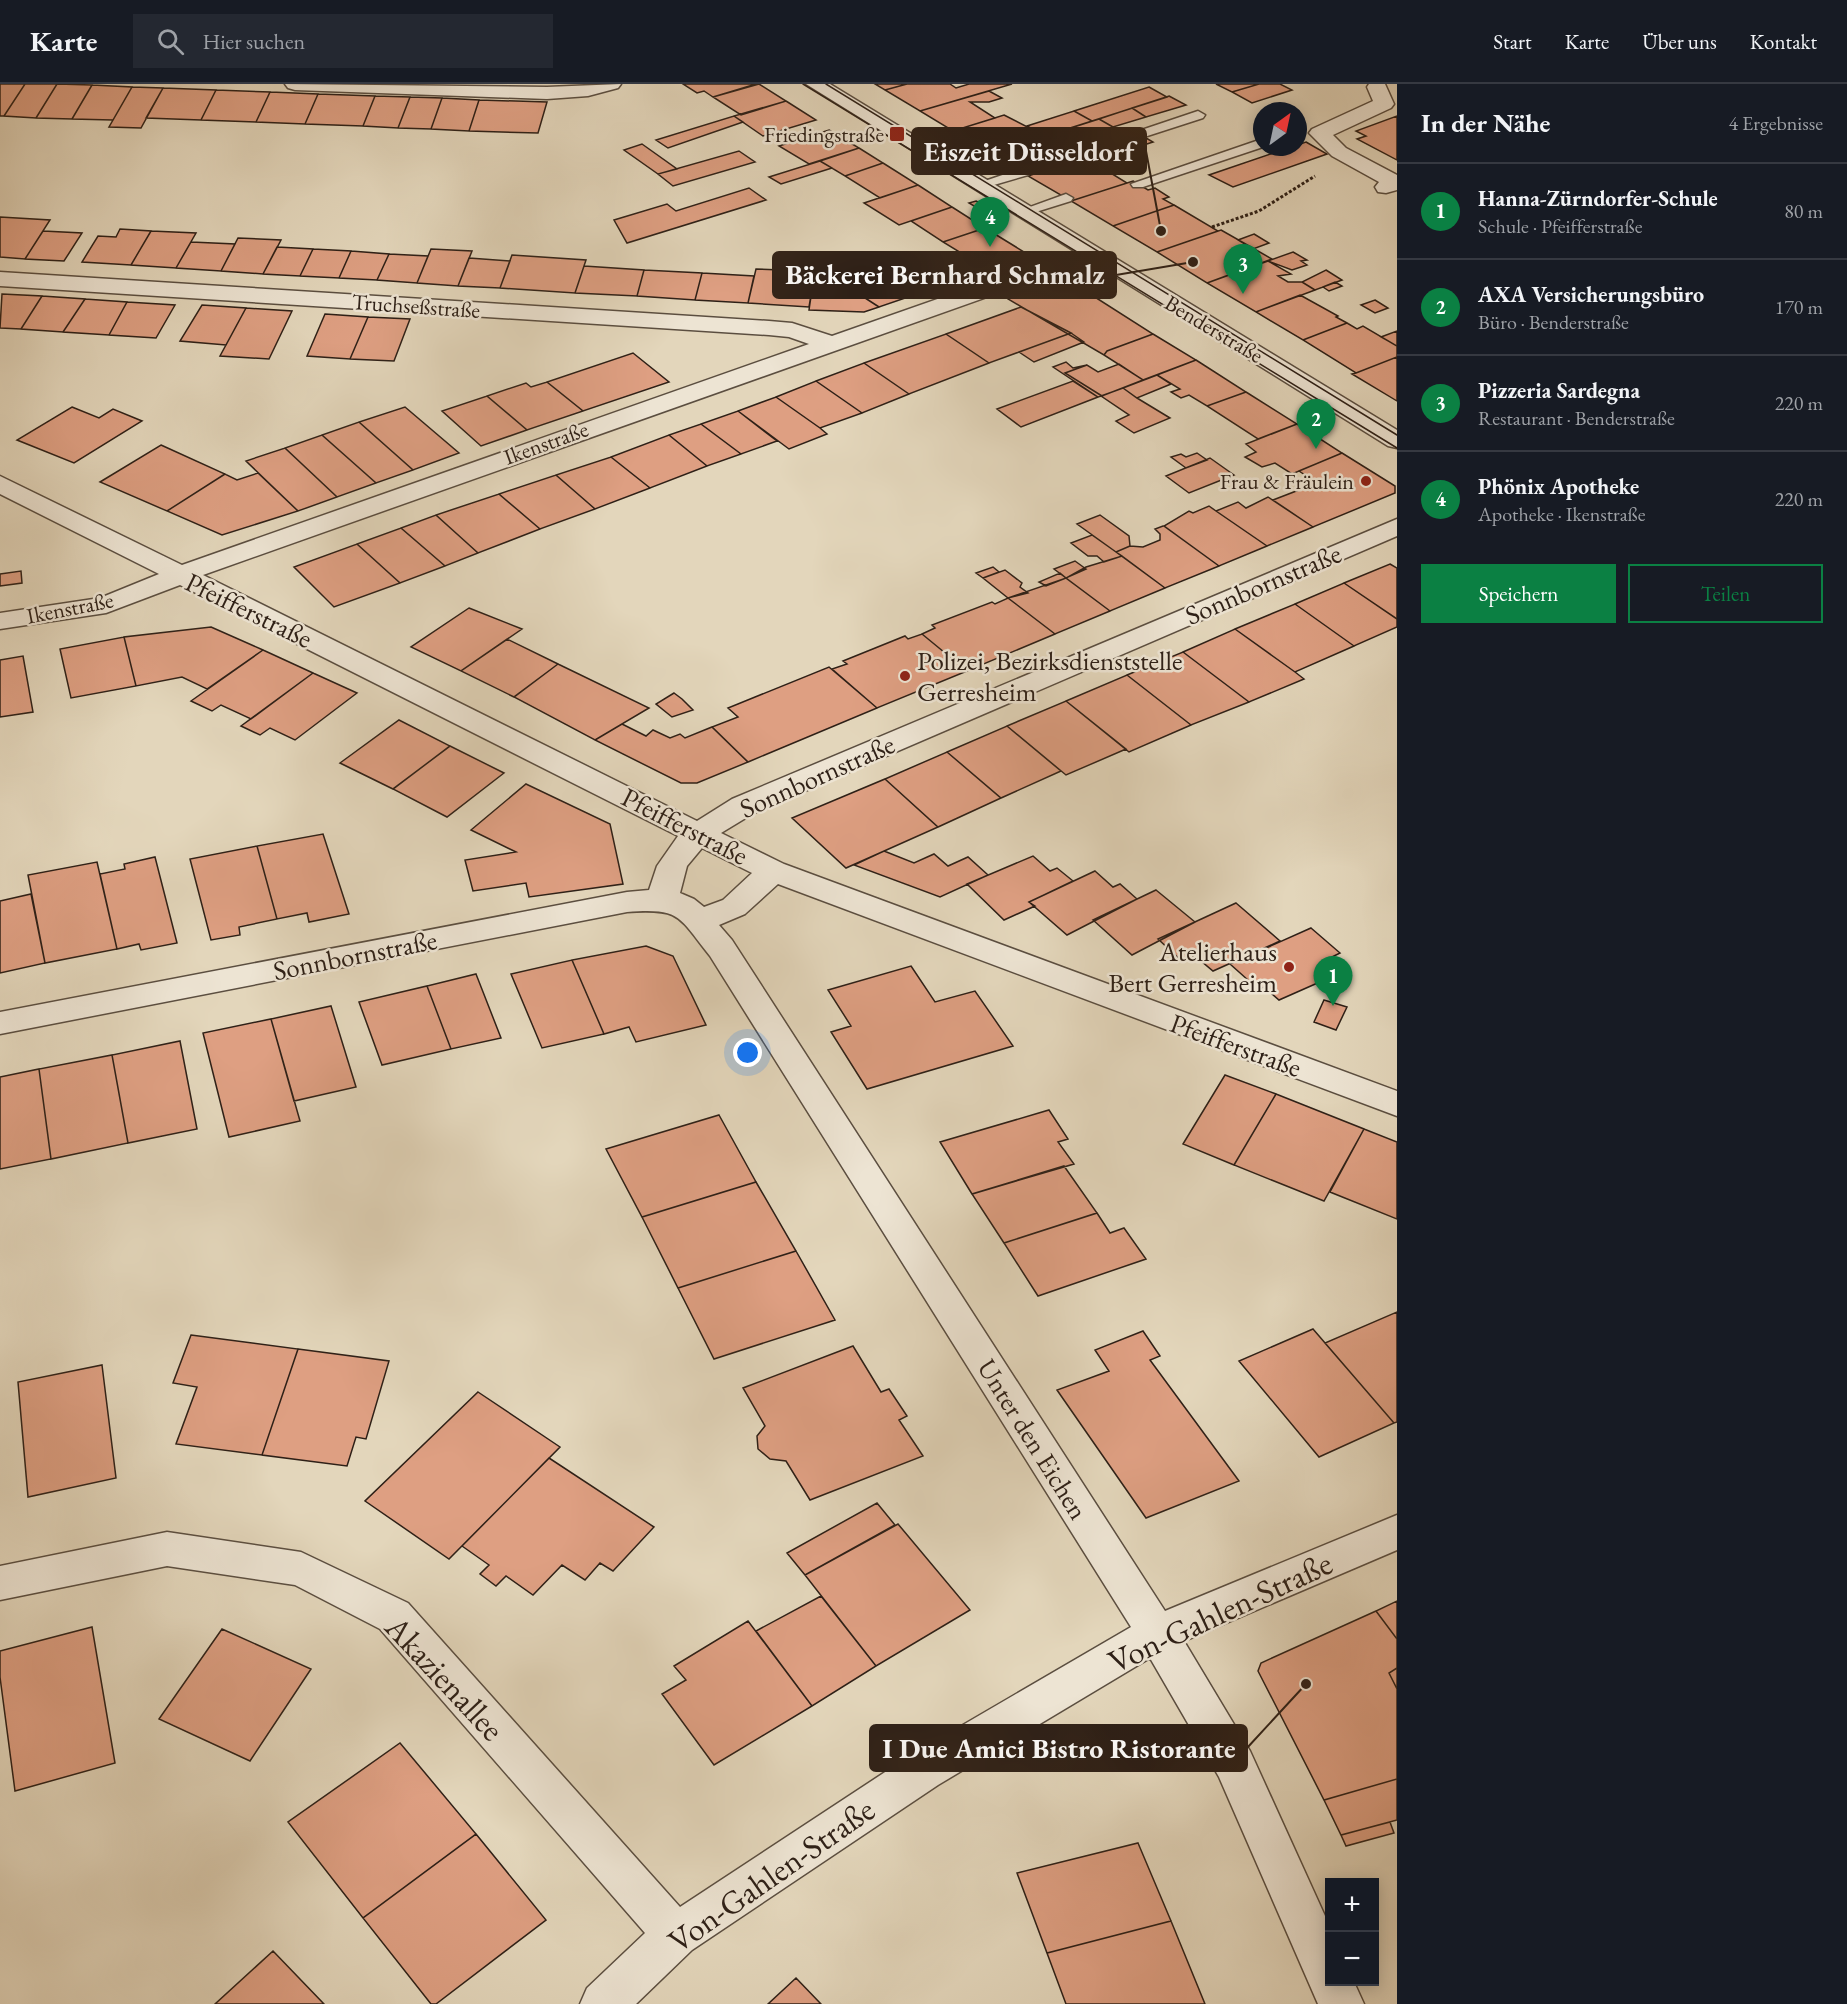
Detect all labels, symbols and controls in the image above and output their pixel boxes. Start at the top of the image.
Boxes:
search box [133,14,553,68]
text: Karte [30,23,97,59]
icon: search [154,25,187,58]
text: Hier suchen [202,27,305,56]
text: Start [1493,28,1532,55]
text: Karte [1565,28,1609,55]
text: Über uns [1642,28,1717,55]
text: Kontakt [1750,28,1817,55]
north arrow [1253,102,1307,156]
text: In der Nähe [1421,106,1550,140]
text: 4 Ergebnisse [1728,110,1823,136]
place label: Friedingstraße [764,120,884,149]
marker: Friedingstraße [888,125,906,143]
callout: Eiszeit Düsseldorf [912,128,1146,174]
text: Eiszeit Düsseldorf [924,133,1138,169]
text: Hanna-Zürndorfer-Schule [1478,184,1718,213]
pin: 4 [970,198,1010,247]
text: 1 [1435,198,1446,224]
text: 80 m [1784,198,1823,224]
text: Schule · Pfeifferstraße [1478,213,1642,239]
pin: 3 [1224,244,1262,294]
callout: Bäckerei Bernhard Schmalz [773,252,1116,298]
text: Bäckerei Bernhard Schmalz [785,256,1105,292]
text: AXA Versicherungsbüro [1478,280,1704,309]
street label: Truchseßstraße [351,287,481,325]
street label: Benderstraße [1159,288,1269,370]
text: 2 [1435,294,1446,320]
text: 170 m [1775,294,1823,320]
text: Büro · Benderstraße [1478,309,1629,335]
text: Pizzeria Sardegna [1478,376,1640,405]
text: 3 [1435,390,1446,416]
text: 220 m [1775,390,1823,416]
pin: 2 [1296,400,1336,449]
text: Restaurant · Benderstraße [1478,405,1675,431]
street label: Ikenstraße [500,414,593,472]
place label: Frau & Fräulein [1220,467,1354,496]
text: Phönix Apotheke [1478,472,1639,501]
marker: Frau & Fräulein [1359,474,1373,488]
text: 4 [1435,486,1446,512]
text: 220 m [1775,486,1823,512]
text: Apotheke · Ikenstraße [1478,501,1646,527]
street label: Sonnbornstraße [1180,535,1346,633]
street label: Pfeifferstraße [180,564,318,656]
button: Speichern [1421,564,1616,623]
button: Teilen [1628,564,1823,623]
street label: Ikenstraße [24,585,116,631]
place label: Polizei, Bezirksdienststelle Gerresheim [917,643,1183,709]
marker: Polizei, Bezirksdienststelle Gerresheim [898,669,912,683]
street label: Sonnbornstraße [734,726,900,826]
street label: Pfeifferstraße [616,779,754,873]
street label: Sonnbornstraße [270,922,440,988]
place label: Atelierhaus Bert Gerresheim [1108,934,1277,1000]
pin: 1 [1314,956,1352,1006]
marker: Atelierhaus Bert Gerresheim [1282,960,1296,974]
street label: Pfeifferstraße [1166,1005,1306,1085]
your location [733,1038,762,1067]
street label: Unter den Eichen [970,1352,1096,1526]
street label: Von-Gahlen-Straße [1101,1541,1339,1683]
street label: Akazienallee [375,1606,514,1750]
callout: I Due Amici Bistro Ristorante [870,1725,1247,1771]
text: I Due Amici Bistro Ristorante [882,1730,1236,1766]
street label: Von-Gahlen-Straße [659,1788,883,1962]
map controls [1325,1878,1379,1986]
button: + [1325,1878,1379,1932]
button: − [1325,1932,1379,1986]

